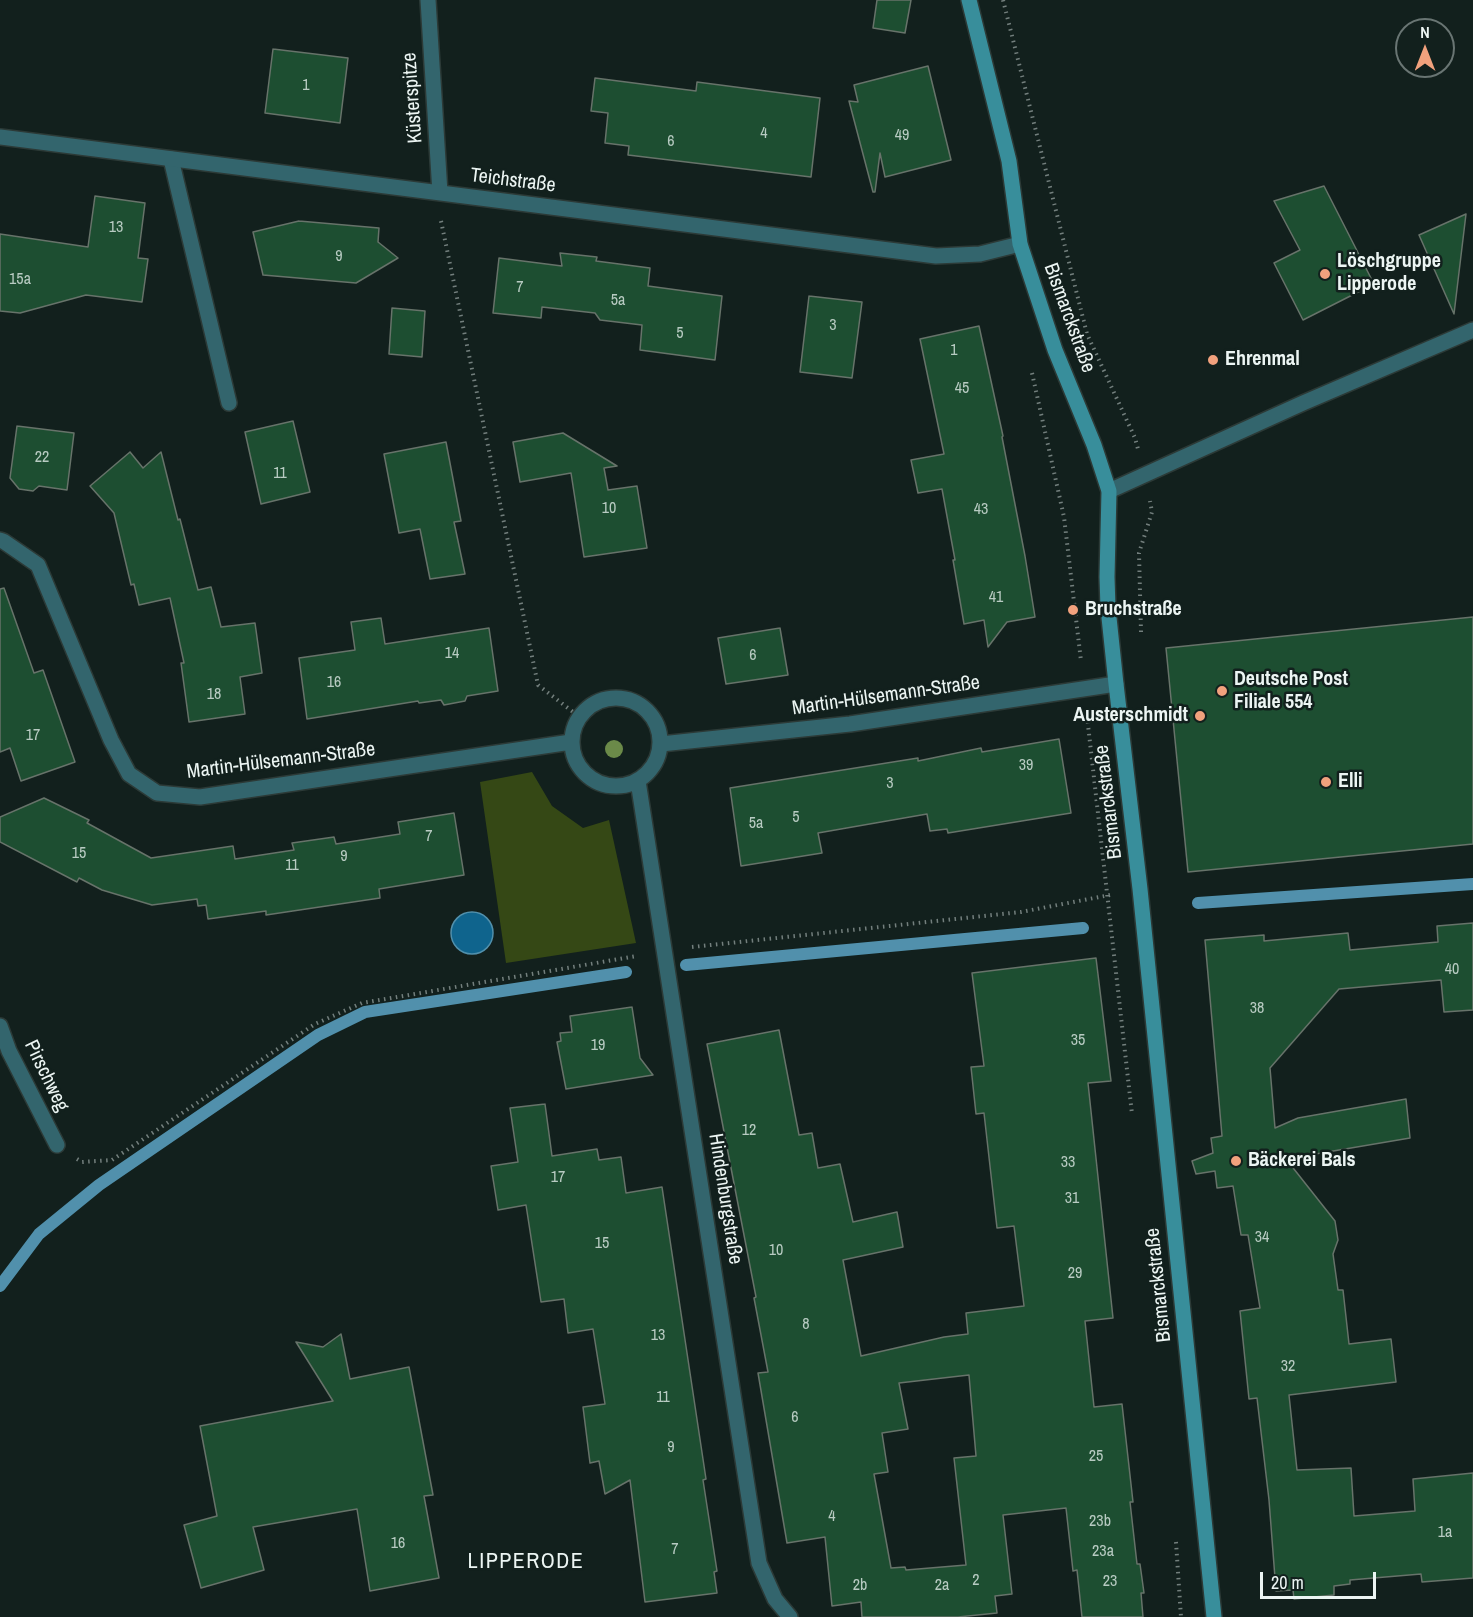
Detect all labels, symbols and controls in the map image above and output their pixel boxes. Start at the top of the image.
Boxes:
north arrow [1395,18,1455,78]
text: N [1420,21,1430,43]
street label: Küsterspitze [398,52,428,144]
house number: 1 [302,76,310,96]
house number: 4 [760,124,768,144]
house number: 49 [895,126,909,146]
house number: 6 [667,132,675,152]
street label: Teichstraße [469,164,557,198]
house number: 13 [109,218,123,238]
house number: 9 [335,247,343,267]
place label: Löschgruppe Lipperode [1337,250,1441,297]
street label: Bismarckstraße [1038,260,1100,376]
marker: Löschgruppe Lipperode [1318,267,1332,281]
house number: 15a [9,270,31,290]
house number: 7 [516,278,524,298]
house number: 5a [611,291,625,311]
house number: 3 [829,316,837,336]
house number: 5 [676,324,684,344]
house number: 1 [950,341,958,361]
place label: Ehrenmal [1225,348,1300,372]
marker: Ehrenmal [1206,353,1220,367]
house number: 45 [955,379,969,399]
house number: 22 [35,448,49,468]
house number: 11 [273,464,287,484]
house number: 10 [602,499,616,519]
house number: 43 [974,500,988,520]
house number: 41 [989,588,1003,608]
place label: Bruchstraße [1085,598,1182,622]
marker: Bruchstraße [1066,603,1080,617]
house number: 14 [445,644,459,664]
house number: 6 [749,646,757,666]
place label: Deutsche Post Filiale 554 [1234,668,1348,715]
street label: Martin-Hülsemann-Straße [790,671,982,721]
house number: 16 [327,673,341,693]
marker: Deutsche Post Filiale 554 [1215,684,1229,698]
house number: 18 [207,685,221,705]
place label: Austerschmidt [1073,704,1188,728]
marker: Austerschmidt [1193,709,1207,723]
house number: 17 [26,726,40,746]
street label: Martin-Hülsemann-Straße [185,738,377,784]
street label: Bismarckstraße [1090,744,1128,860]
house number: 39 [1019,756,1033,776]
place label: Elli [1338,770,1363,794]
house number: 3 [886,774,894,794]
marker: Elli [1319,775,1333,789]
house number: 5 [792,808,800,828]
house number: 5a [749,814,763,834]
house number: 7 [425,827,433,847]
house number: 15 [72,844,86,864]
house number: 9 [340,847,348,867]
house number: 11 [285,856,299,876]
house number: 40 [1445,960,1459,980]
house number: 38 [1250,999,1264,1019]
house number: 35 [1071,1031,1085,1051]
street label: Pirschweg [18,1036,74,1116]
house number: 19 [591,1036,605,1056]
house number: 12 [742,1121,756,1141]
street label: Hindenburgstraße [703,1132,747,1266]
place label: Bäckerei Bals [1248,1149,1356,1173]
house number: 33 [1061,1153,1075,1173]
marker: Bäckerei Bals [1229,1154,1243,1168]
house number: 17 [551,1168,565,1188]
house number: 31 [1065,1189,1079,1209]
street label: Bismarckstraße [1141,1227,1177,1343]
house number: 34 [1255,1228,1269,1248]
house number: 15 [595,1234,609,1254]
house number: 10 [769,1241,783,1261]
house number: 29 [1068,1264,1082,1284]
house number: 8 [802,1315,810,1335]
house number: 13 [651,1326,665,1346]
house number: 32 [1281,1357,1295,1377]
house number: 11 [656,1388,670,1408]
house number: 6 [791,1408,799,1428]
house number: 9 [667,1438,675,1458]
house number: 25 [1089,1447,1103,1467]
house number: 4 [828,1507,836,1527]
house number: 23b [1089,1512,1111,1532]
house number: 1a [1438,1523,1452,1543]
house number: 16 [391,1534,405,1554]
house number: 7 [671,1540,679,1560]
house number: 23a [1092,1542,1114,1562]
district label: LIPPERODE [468,1549,584,1575]
scale bar [1263,1560,1378,1598]
text: 20 m [1271,1570,1304,1595]
house number: 2 [972,1571,980,1591]
house number: 23 [1103,1572,1117,1592]
house number: 2b [853,1576,867,1596]
house number: 2a [935,1576,949,1596]

